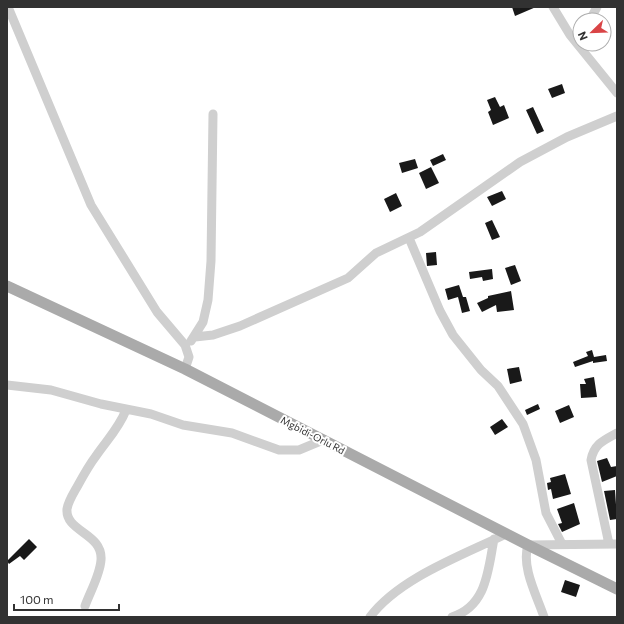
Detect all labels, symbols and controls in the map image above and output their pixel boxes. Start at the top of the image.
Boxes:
north arrow [572,12,612,52]
text: N [575,30,590,42]
street label: Mgbidi-Orlu Rd [279,414,347,456]
scale bar [14,586,119,612]
text: 100 m [20,592,54,606]

